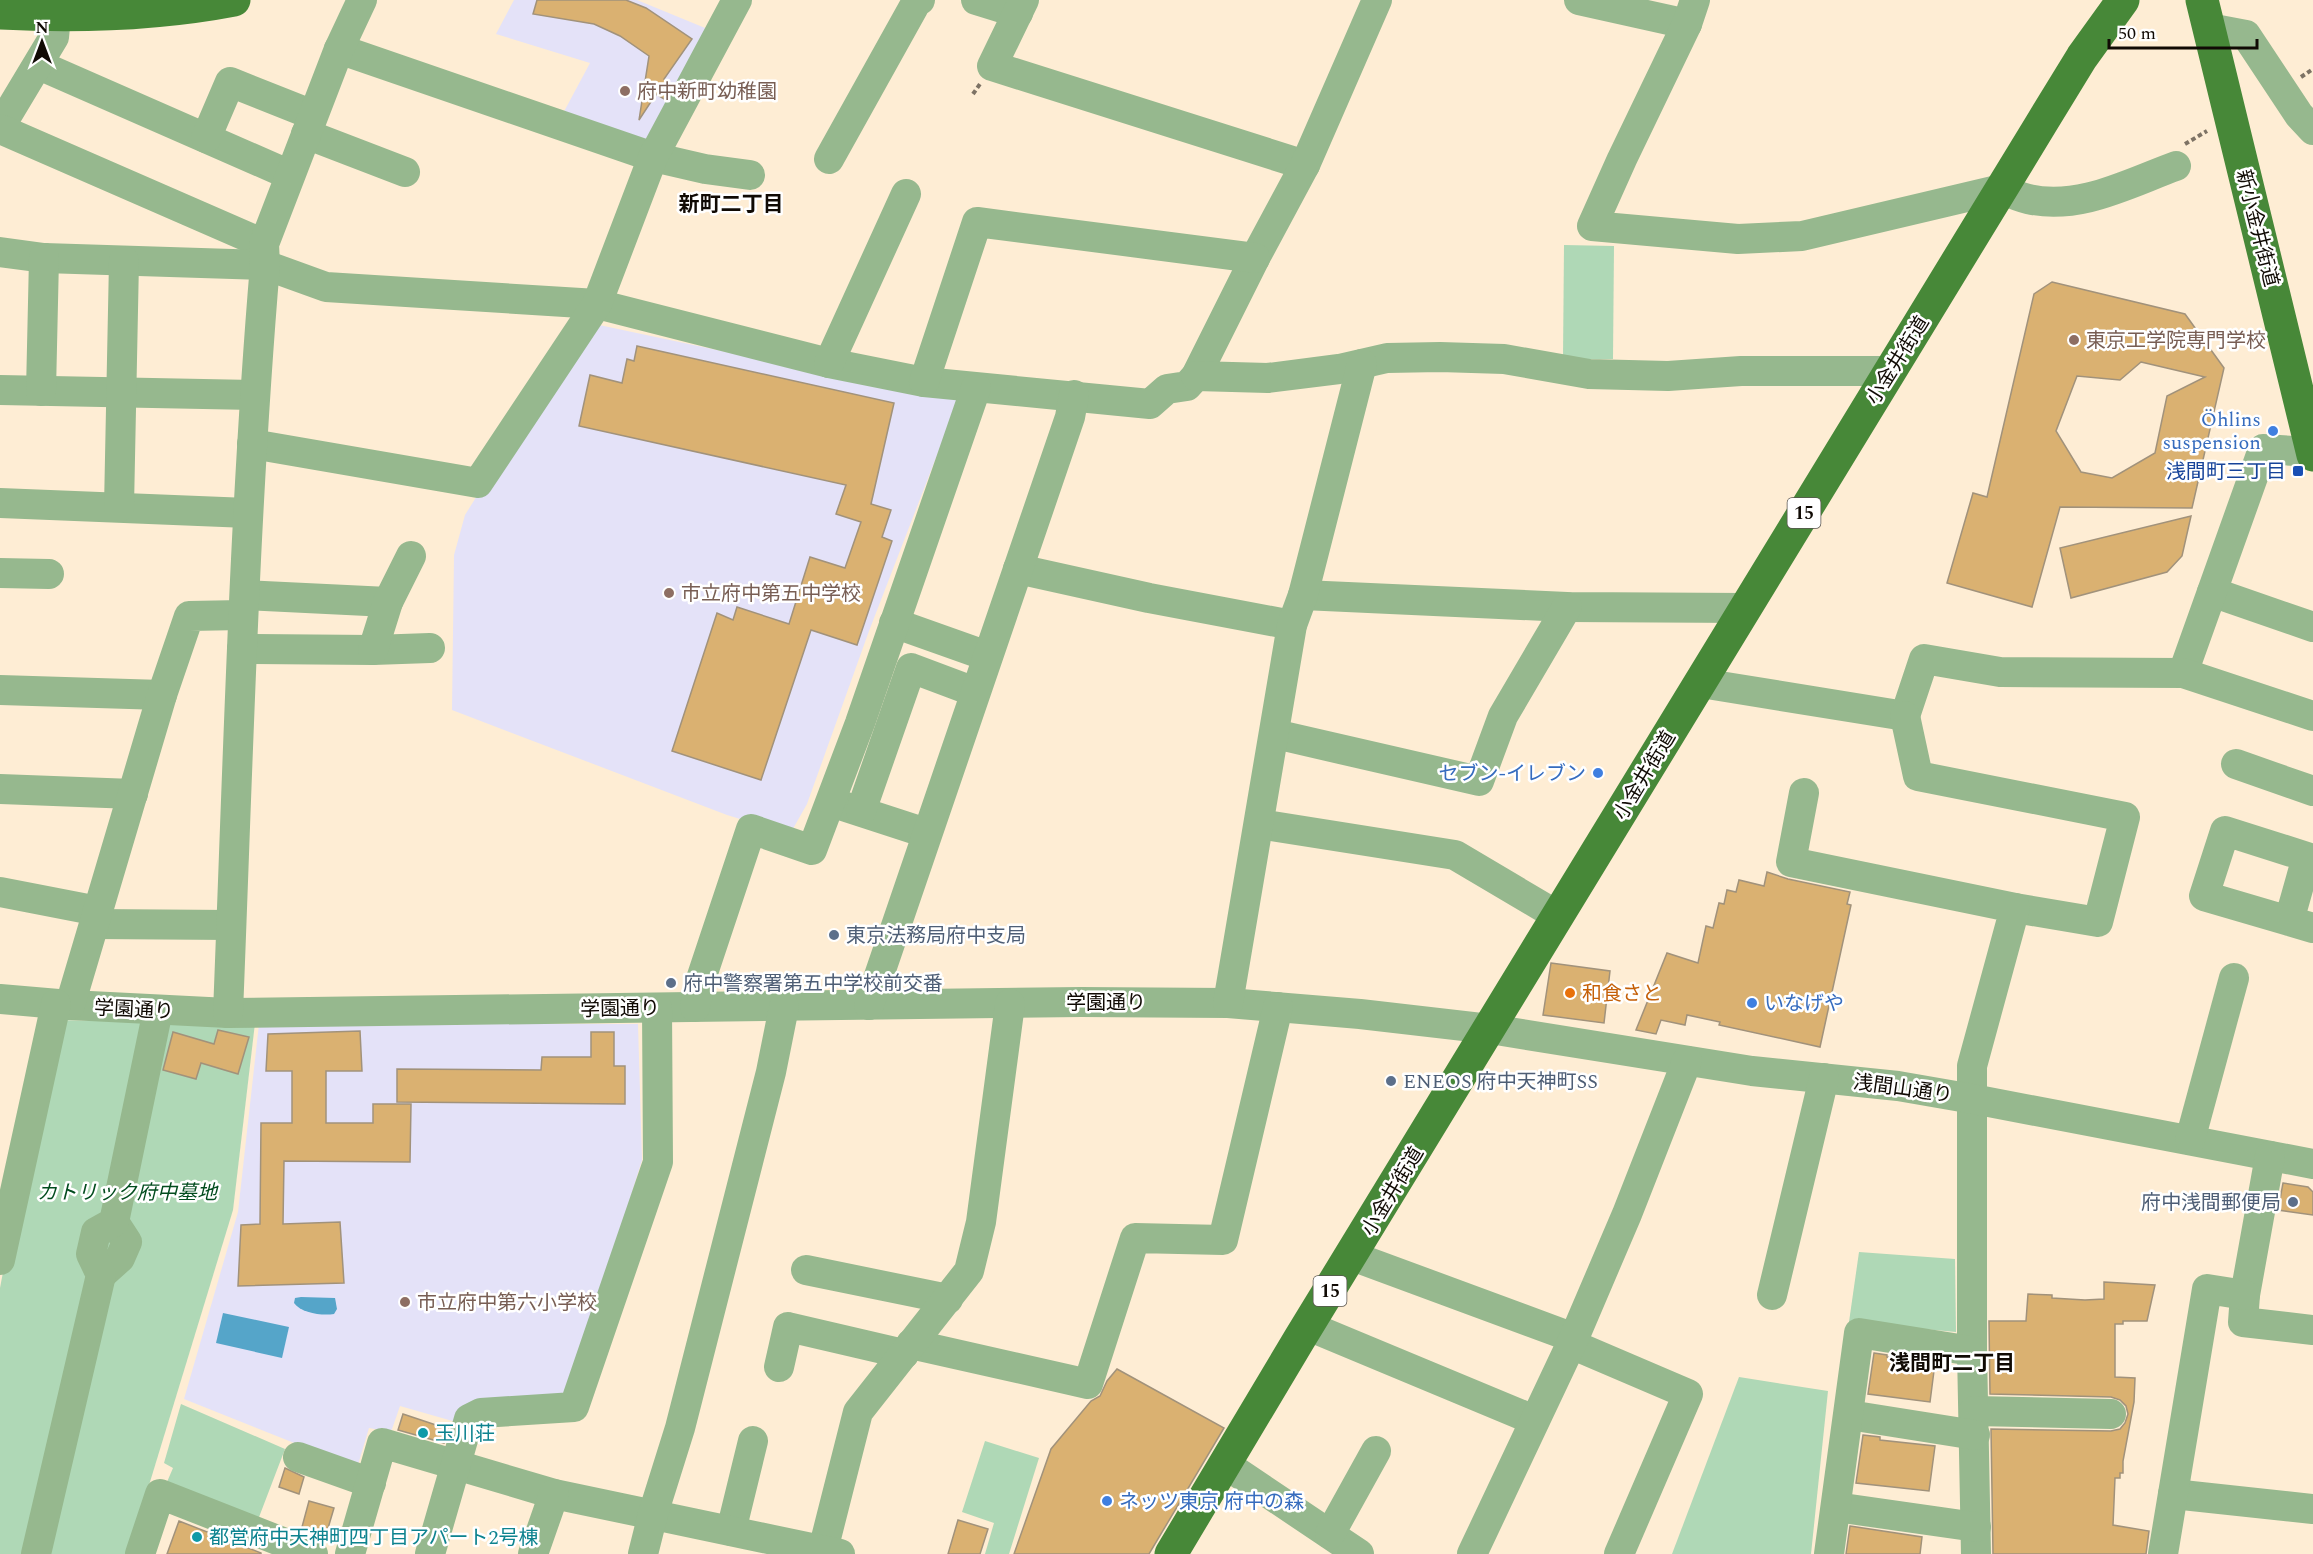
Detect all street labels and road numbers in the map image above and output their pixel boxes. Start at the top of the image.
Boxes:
street label: 新小金井街道 [2228,166,2286,290]
street label: 小金井街道 [1859,310,1937,411]
road number: 15 [1788,498,1820,528]
street label: 小金井街道 [1606,725,1683,826]
street label: 学園通り [1066,988,1146,1018]
street label: 学園通り [93,993,175,1027]
street label: 学園通り [580,993,660,1025]
street label: 浅間山通り [1851,1067,1954,1111]
street label: 小金井街道 [1354,1141,1431,1242]
road number: 15 [1314,1276,1346,1306]

